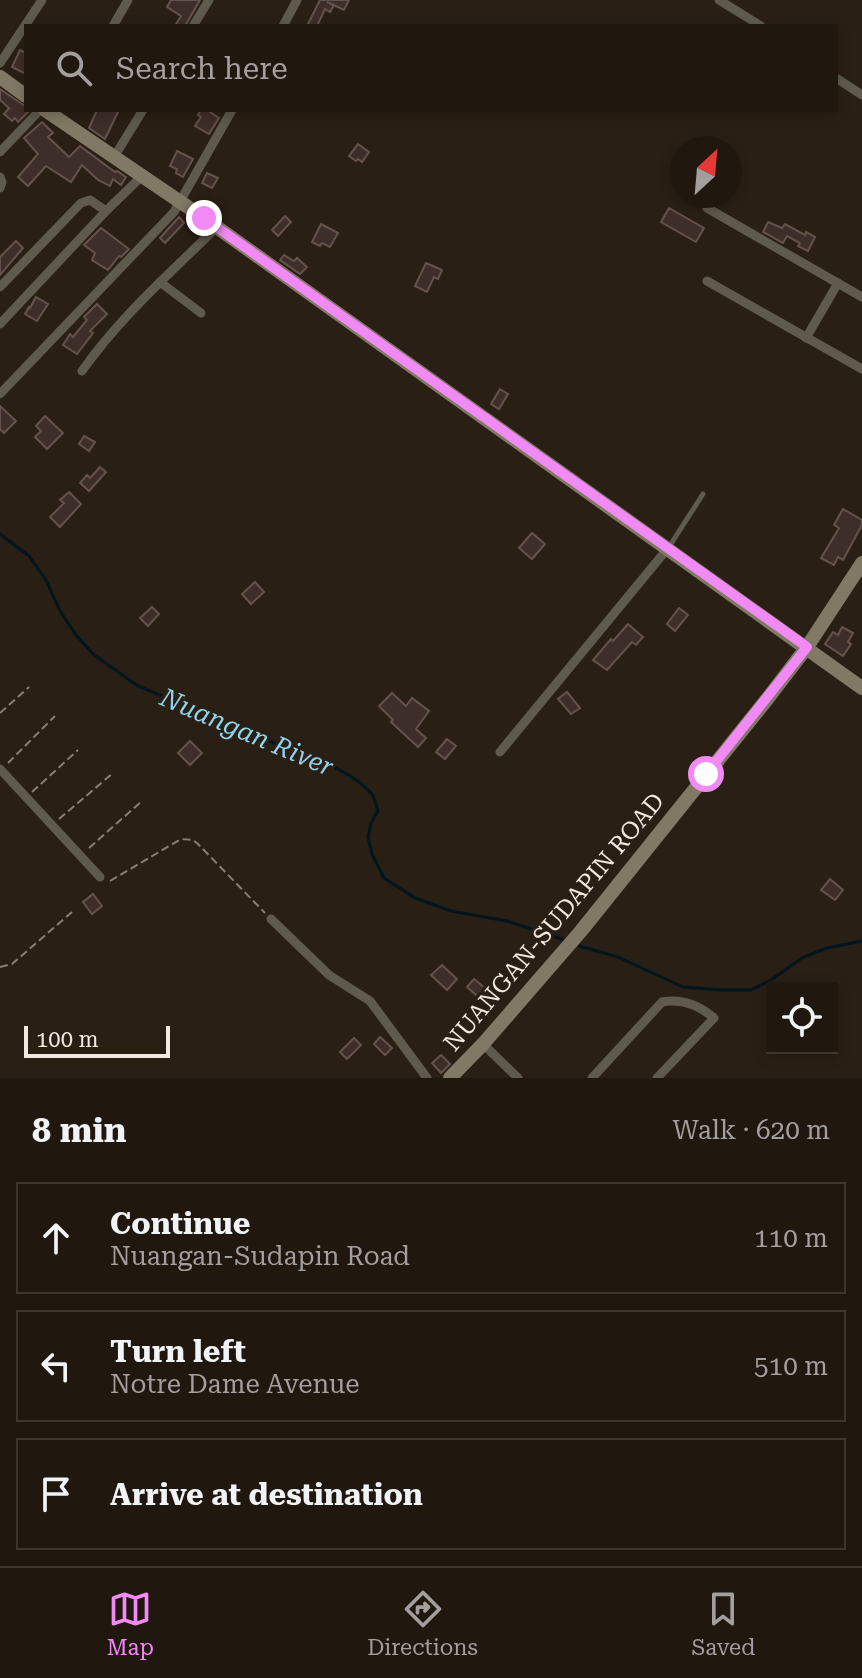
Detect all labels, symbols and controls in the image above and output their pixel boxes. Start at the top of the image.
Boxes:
search box [24,24,838,112]
icon: search [52,46,96,90]
text: Search here [116,51,288,86]
north arrow [670,136,742,208]
route end [186,200,222,236]
water label: Nuangan River [155,682,338,782]
route start [688,756,724,792]
street label: NUANGAN-SUDAPIN ROAD [438,787,670,1057]
map controls [766,982,838,1054]
button: locate [766,982,838,1054]
scale bar [24,1022,170,1058]
text: 100 m [36,1027,99,1052]
text: 8 min [32,1110,127,1150]
text: Walk · 620 m [672,1115,830,1145]
text: Continue [110,1206,250,1241]
icon: ahead [34,1216,78,1260]
text: 110 m [754,1223,828,1253]
text: Nuangan-Sudapin Road [110,1241,410,1271]
text: Turn left [110,1334,246,1369]
icon: left [34,1344,78,1388]
text: 510 m [754,1351,828,1381]
text: Notre Dame Avenue [110,1369,359,1399]
icon: arrive [34,1472,78,1516]
text: Arrive at destination [110,1477,423,1512]
tab: Map [107,1587,154,1660]
tab: Directions [367,1587,478,1660]
tab: Saved [691,1587,755,1660]

